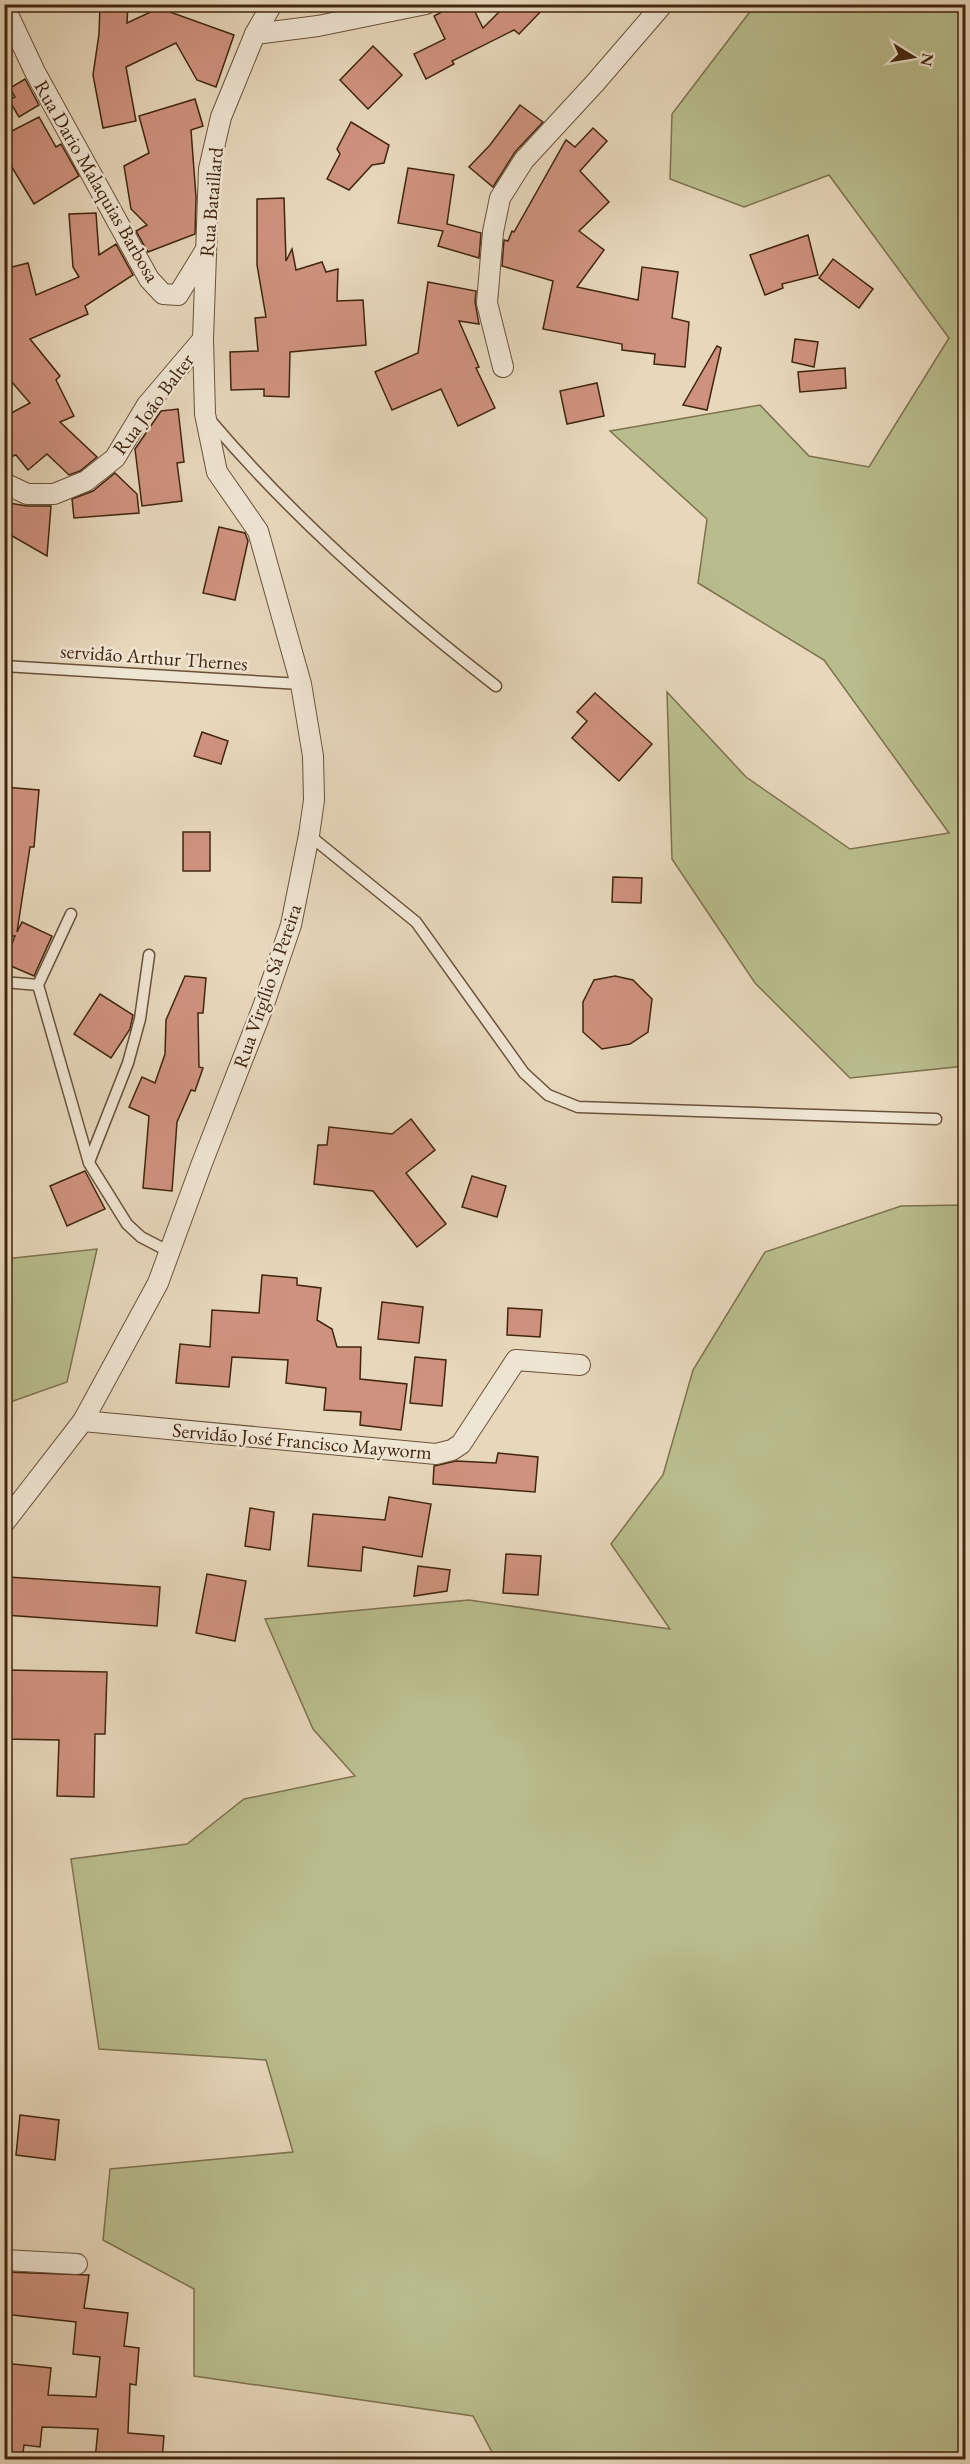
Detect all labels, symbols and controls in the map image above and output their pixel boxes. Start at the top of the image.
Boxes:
north arrow [883,27,943,87]
text: N [916,51,939,68]
street label: Rua Dario Malaquias Barbosa [28,75,166,287]
street label: Rua Bataillard [193,145,229,258]
street label: Rua João Balter [106,348,200,460]
street label: servidão Arthur Thernes [59,637,249,677]
street label: Rua Virgílio Sá Pereira [227,901,307,1071]
street label: Servidão José Francisco Mayworm [171,1417,433,1465]

